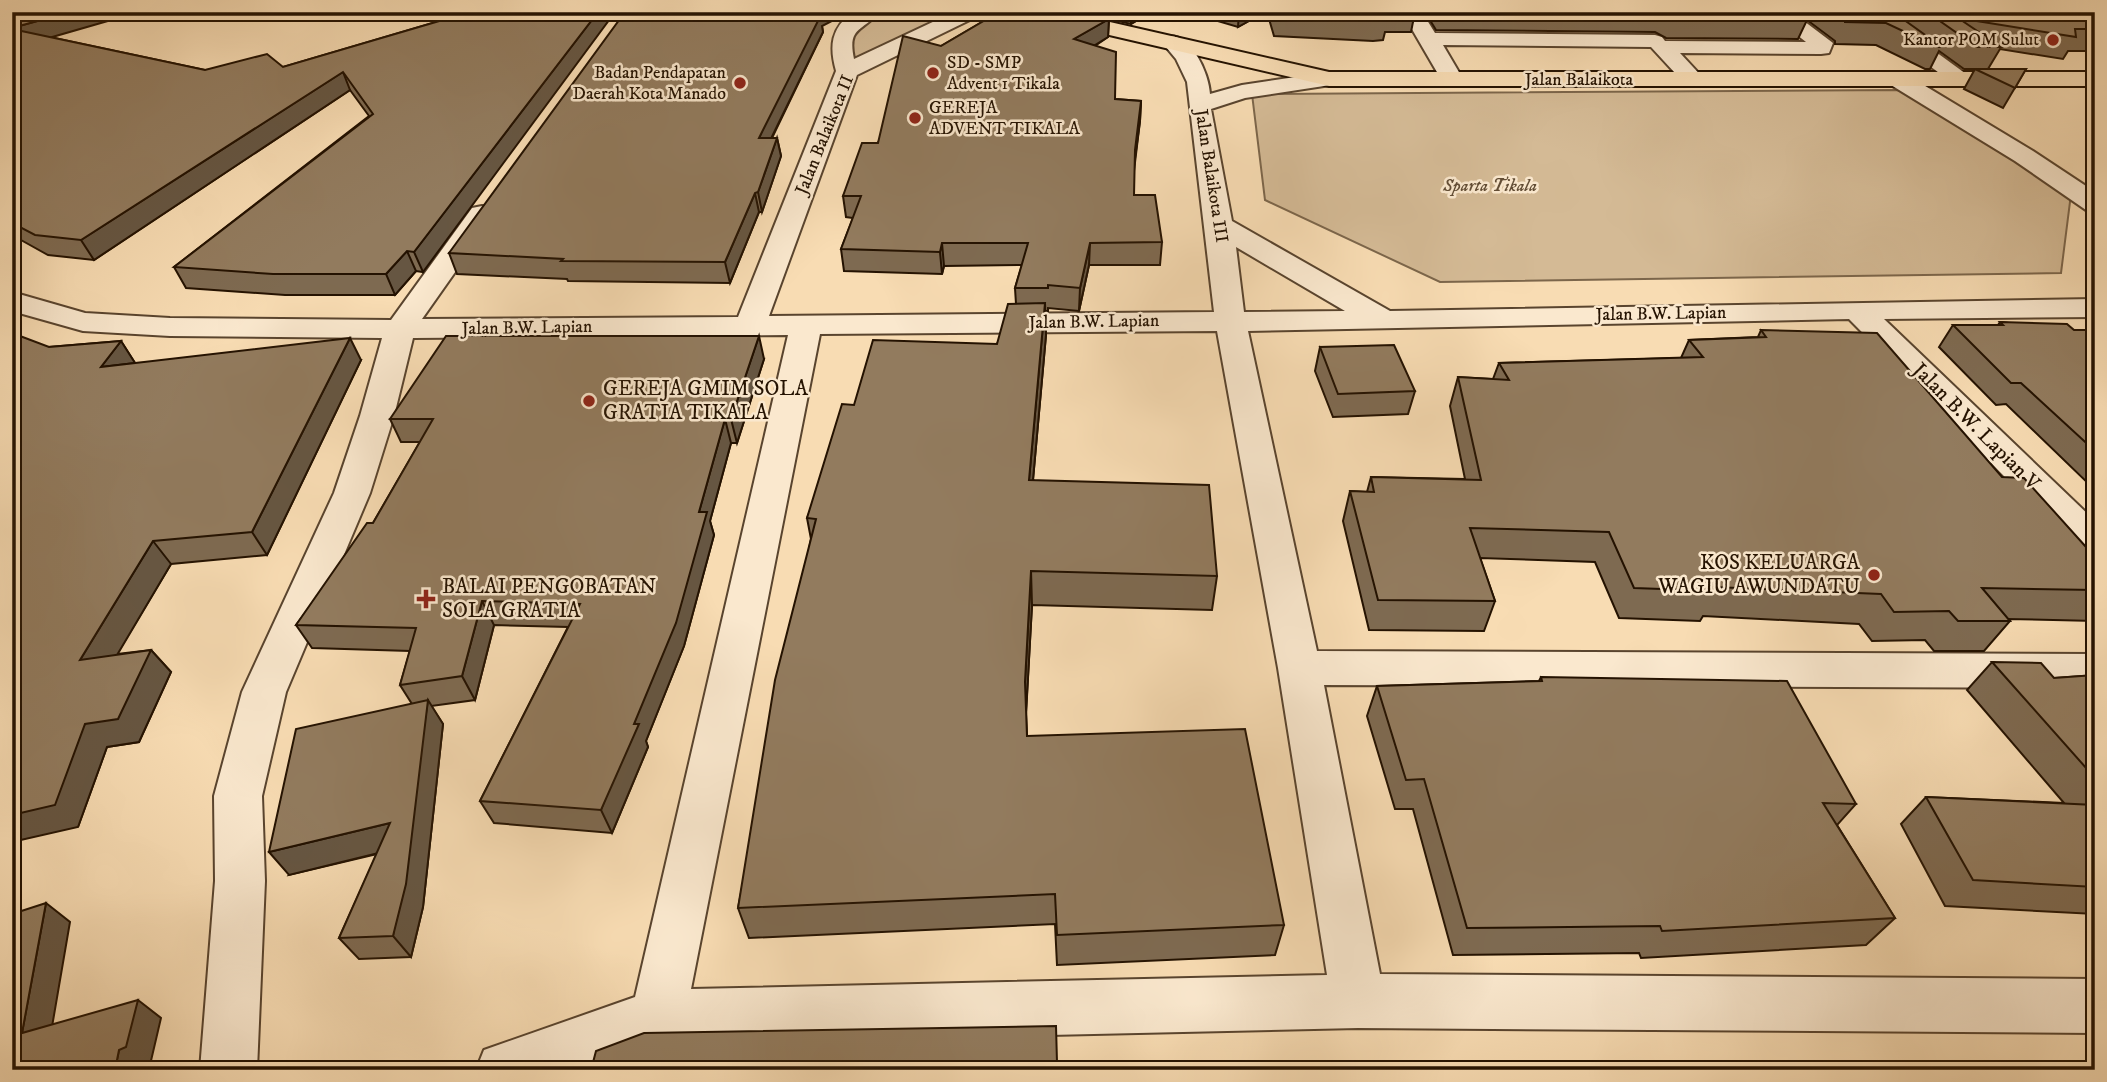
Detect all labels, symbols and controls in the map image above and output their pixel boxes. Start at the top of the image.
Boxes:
place label: Kantor POM Sulut [1903,29,2039,51]
marker: Kantor POM Sulut [2045,32,2061,48]
place label: SD - SMP Advent 1 Tikala [947,52,1060,95]
place label: Badan Pendapatan Daerah Kota Manado [572,62,727,105]
marker: SD - SMP Advent 1 Tikala [925,65,941,81]
street label: Jalan Balaikota [1523,69,1634,91]
street label: Jalan Balaikota II [790,72,859,200]
marker: Badan Pendapatan Daerah Kota Manado [732,75,748,91]
place label: GEREJA ADVENT TIKALA [929,97,1081,140]
street label: Jalan Balaikota III [1189,106,1232,244]
marker: GEREJA ADVENT TIKALA [907,110,923,126]
park label: Sparta Tikala [1442,175,1537,197]
street label: Jalan B.W. Lapian [1593,302,1727,326]
street label: Jalan B.W. Lapian [1026,310,1160,334]
street label: Jalan B.W. Lapian [459,316,593,340]
street label: Jalan B.W. Lapian V [1905,356,2046,497]
place label: GEREJA GMIM SOLA GRATIA TIKALA [603,376,809,426]
marker: GEREJA GMIM SOLA GRATIA TIKALA [581,393,597,409]
place label: KOS KELUARGA WAGIU AWUNDATU [1657,550,1861,600]
marker: KOS KELUARGA WAGIU AWUNDATU [1866,567,1882,583]
place label: BALAI PENGOBATAN SOLA GRATIA [442,574,656,624]
marker: BALAI PENGOBATAN SOLA GRATIA [416,589,436,609]

